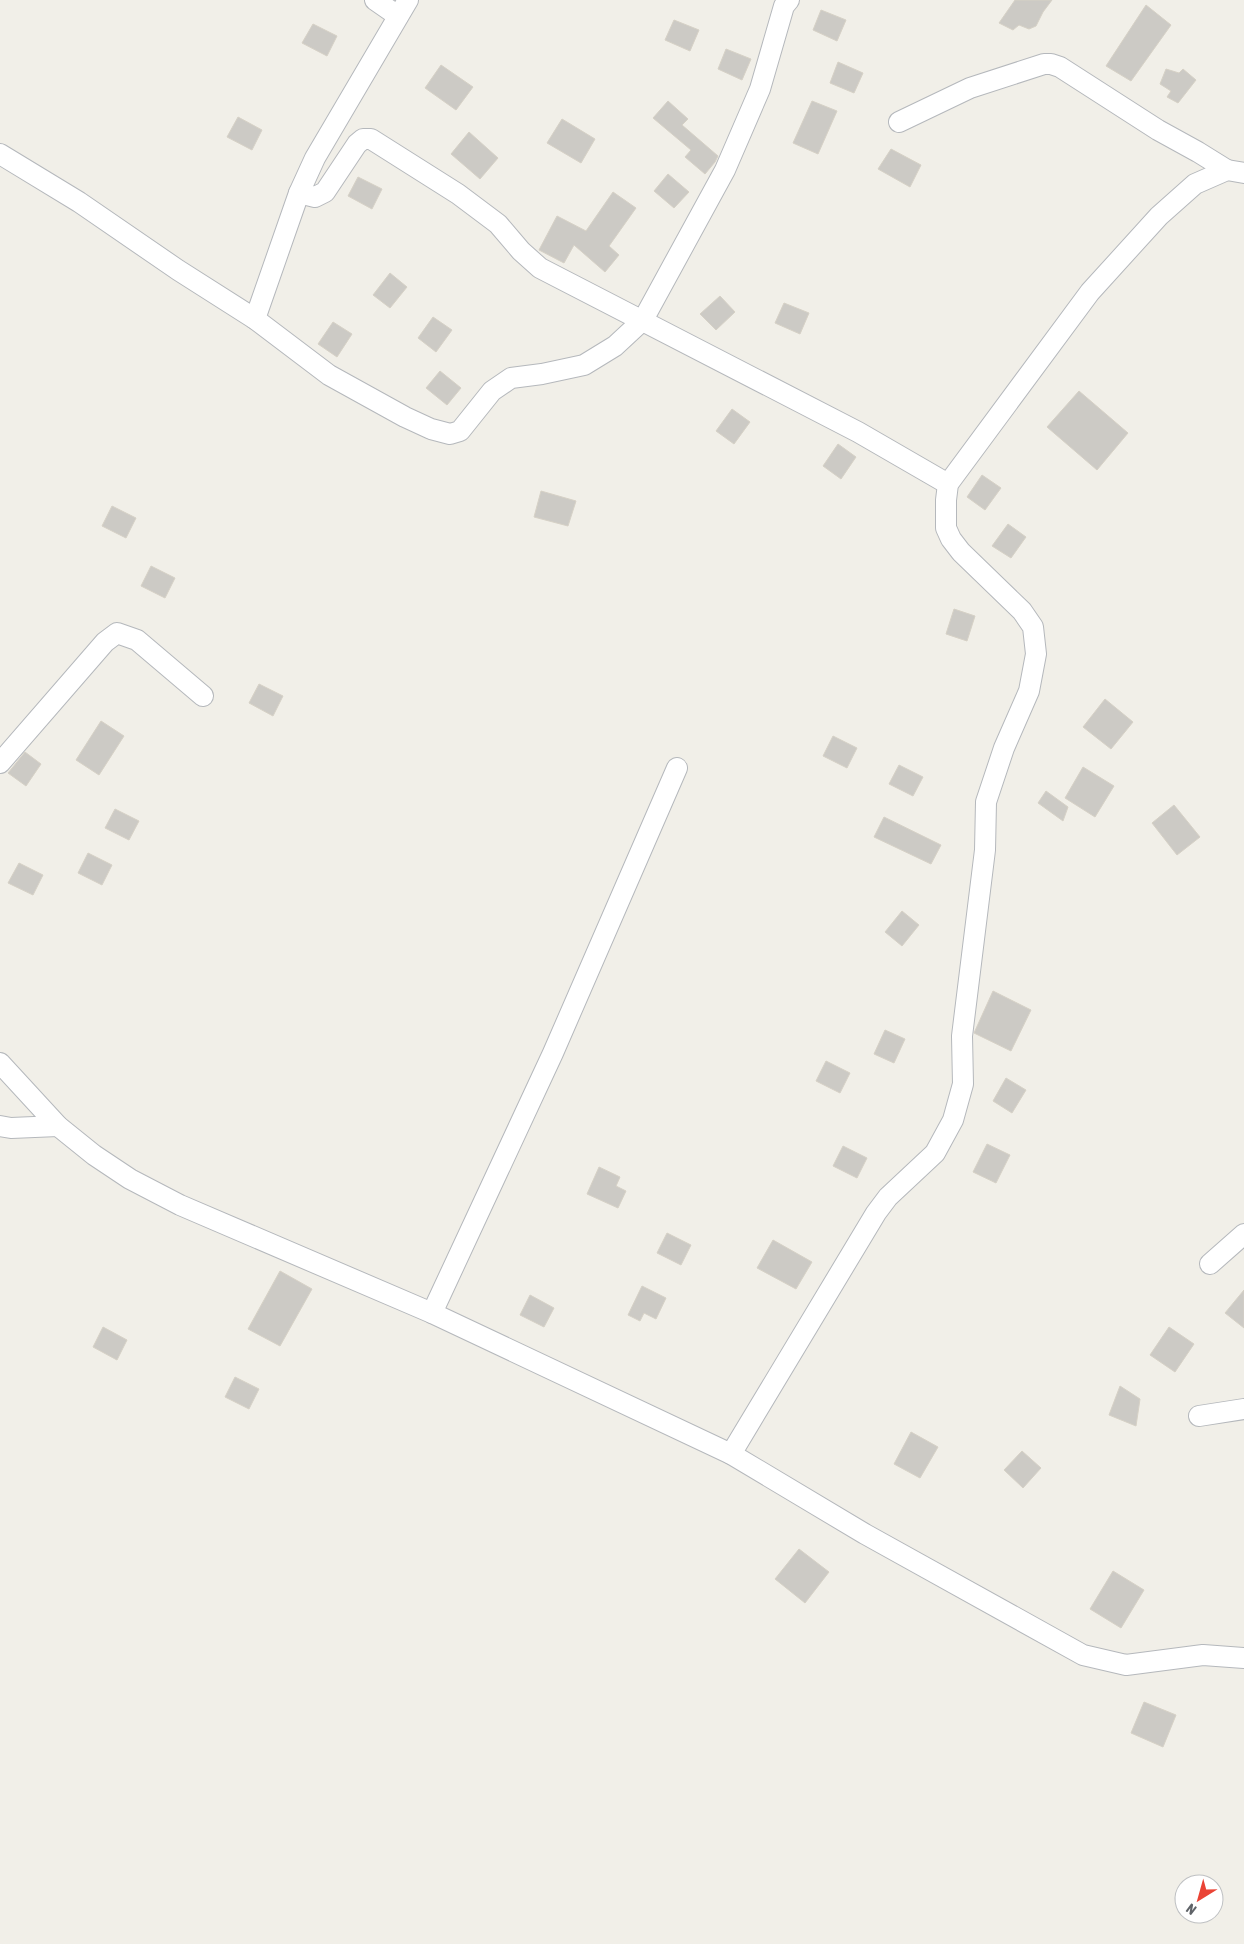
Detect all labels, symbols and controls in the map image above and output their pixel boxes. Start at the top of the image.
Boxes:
north arrow [1174,1874,1224,1924]
text: N [1183,1901,1199,1918]

